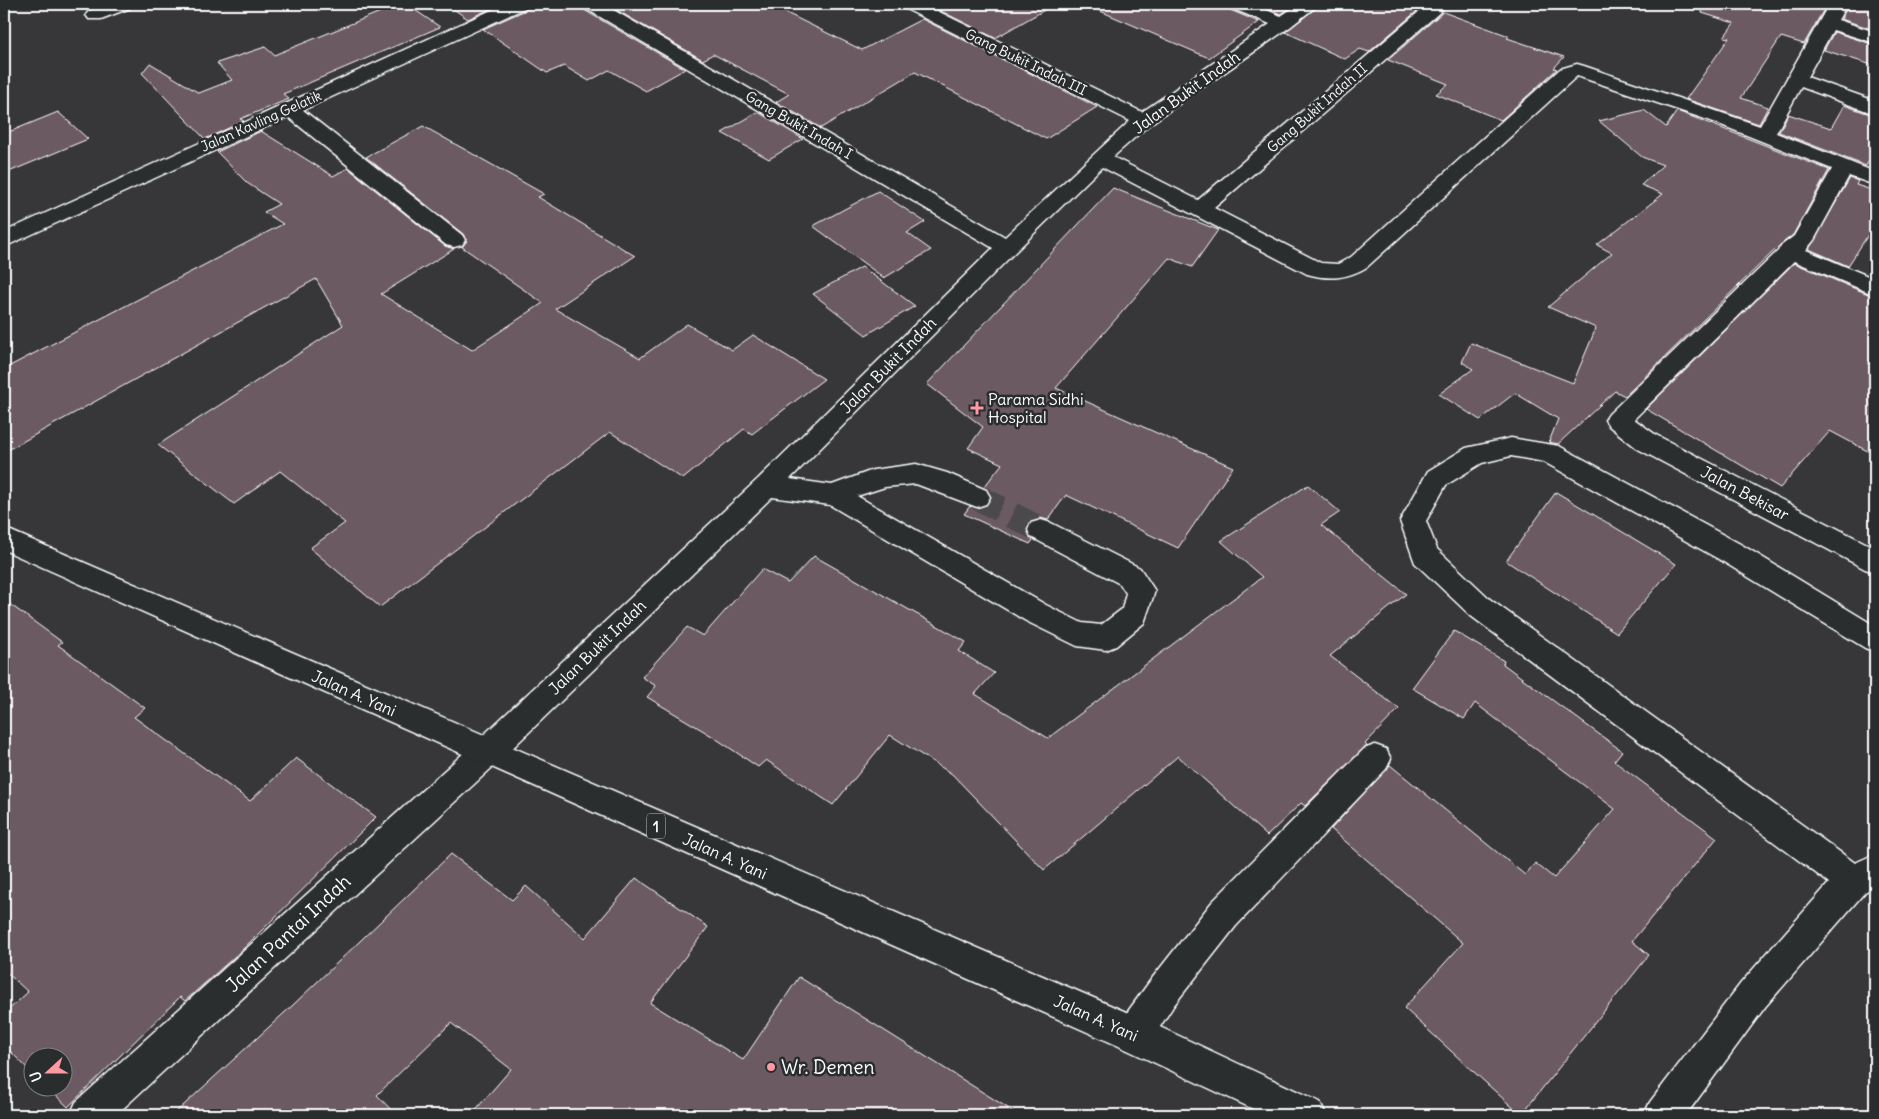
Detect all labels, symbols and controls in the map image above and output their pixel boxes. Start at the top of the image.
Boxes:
street label: Gang Bukit Indah III [962,25,1090,99]
street label: Jalan Bukit Indah [1128,46,1244,138]
street label: Gang Bukit Indah II [1263,60,1371,156]
street label: Jalan Kavling Gelatik [198,86,324,156]
street label: Gang Bukit Indah I [742,87,856,163]
street label: Jalan Bukit Indah [836,313,940,417]
place label: Parama Sidhi Hospital [988,389,1084,427]
marker: Parama Sidhi Hospital [970,401,984,415]
street label: Jalan Bekisar [1698,461,1793,525]
street label: Jalan Bukit Indah [544,595,650,699]
street label: Jalan A. Yani [309,666,399,720]
road number: 1 [647,814,665,838]
street label: Jalan A. Yani [680,829,770,883]
street label: Jalan Pantai Indah [221,869,355,997]
street label: Jalan A. Yani [1051,991,1141,1045]
north arrow [22,1046,72,1096]
place label: Wr. Demen [781,1055,875,1079]
marker: Wr. Demen [765,1061,777,1073]
text: U [26,1069,46,1084]

